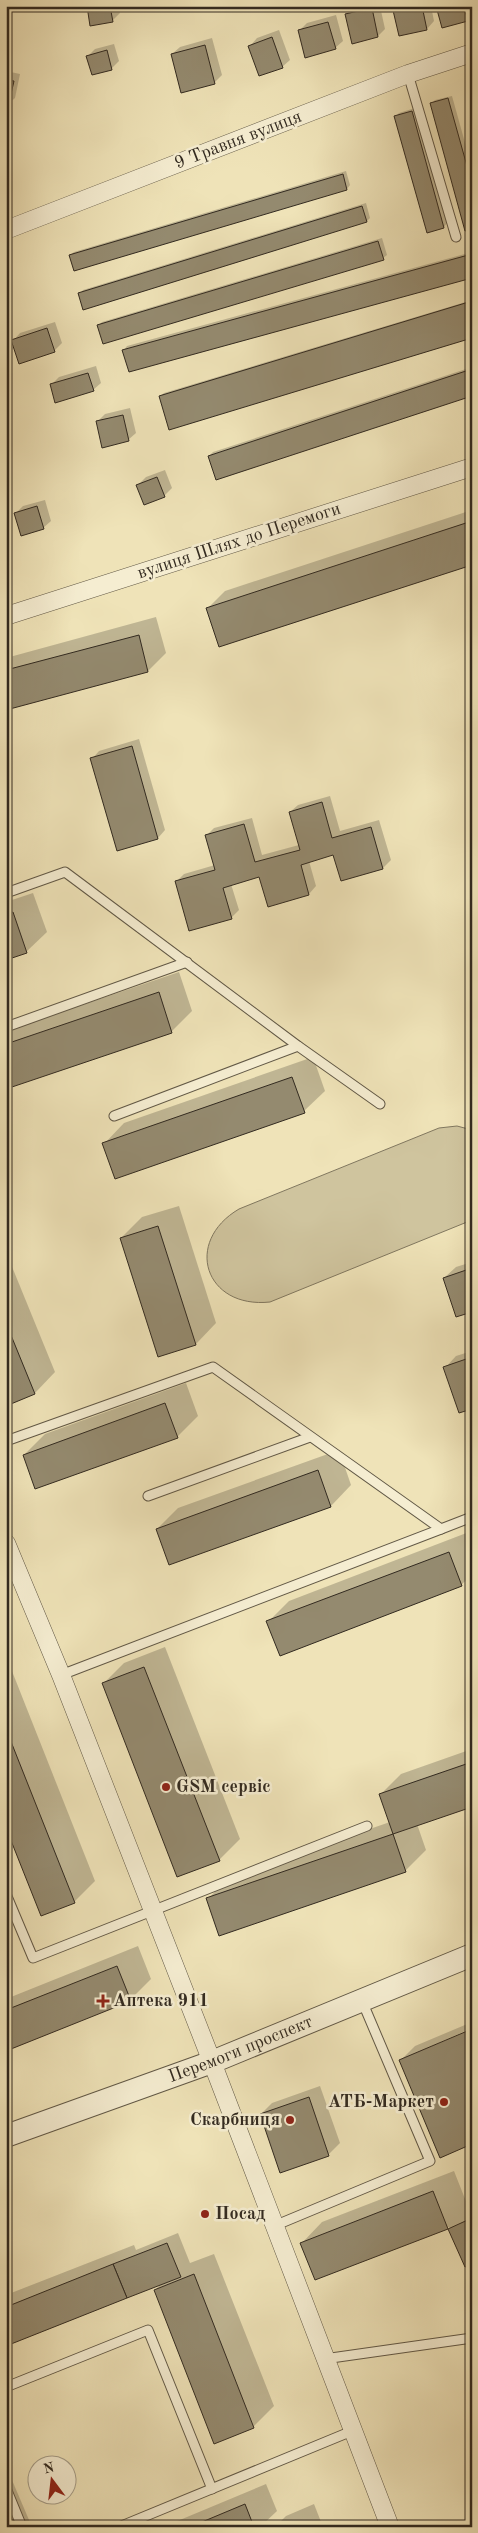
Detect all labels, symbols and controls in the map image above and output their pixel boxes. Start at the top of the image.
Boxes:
street label: 9 Травня вулиця [172,107,304,173]
street label: вулиця Шлях до Перемоги [135,500,343,582]
place label: GSM сервіс [176,1778,271,1796]
marker: GSM сервіс [160,1781,172,1793]
place label: Аптека 911 [113,1992,209,2010]
marker: Аптека 911 [97,1995,109,2007]
street label: Перемоги проспект [166,2013,315,2086]
place label: АТБ-Маркет [328,2093,434,2111]
marker: АТБ-Маркет [438,2096,450,2108]
place label: Скарбниця [190,2111,280,2129]
marker: Скарбниця [284,2114,296,2126]
place label: Посад [215,2205,266,2223]
marker: Посад [199,2208,211,2220]
north arrow [28,2456,78,2506]
text: N [42,2460,56,2477]

